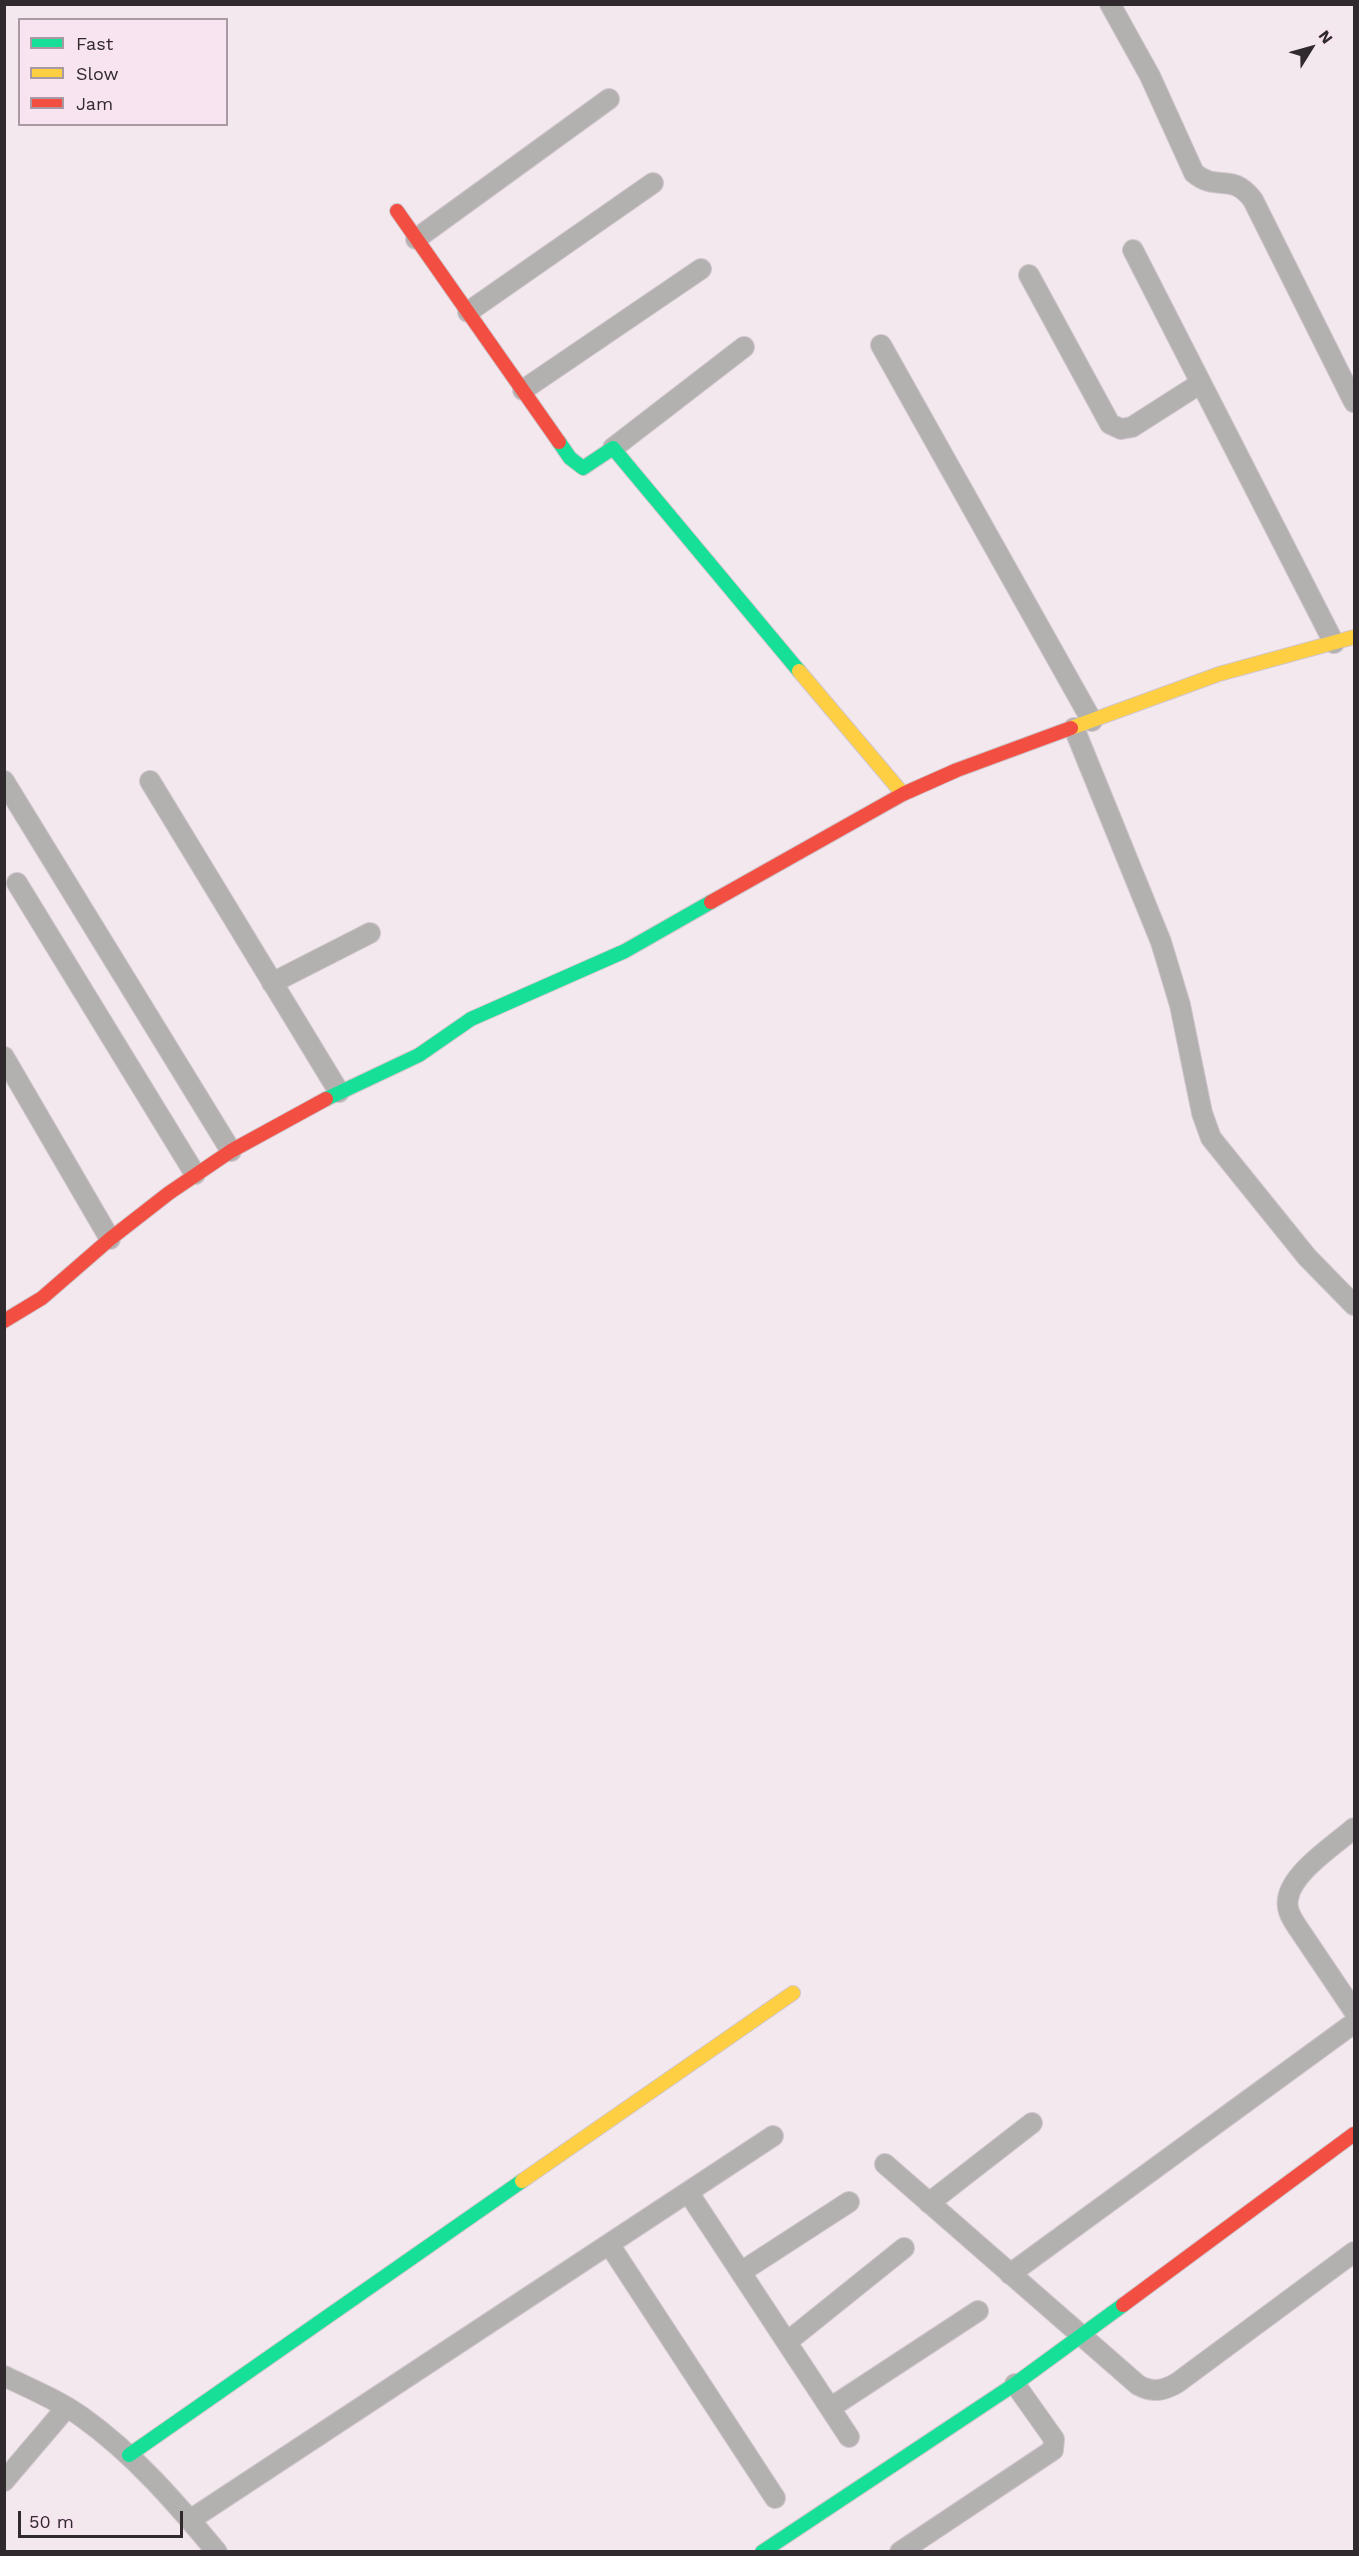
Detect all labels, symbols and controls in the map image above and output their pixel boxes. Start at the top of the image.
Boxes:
legend [18,18,228,126]
north arrow [1281,18,1341,78]
text: N [1315,26,1337,47]
text: Fast [76,33,113,54]
text: Slow [76,63,119,84]
text: Jam [76,93,113,114]
scale bar [21,2499,186,2537]
text: 50 m [29,2511,74,2532]

